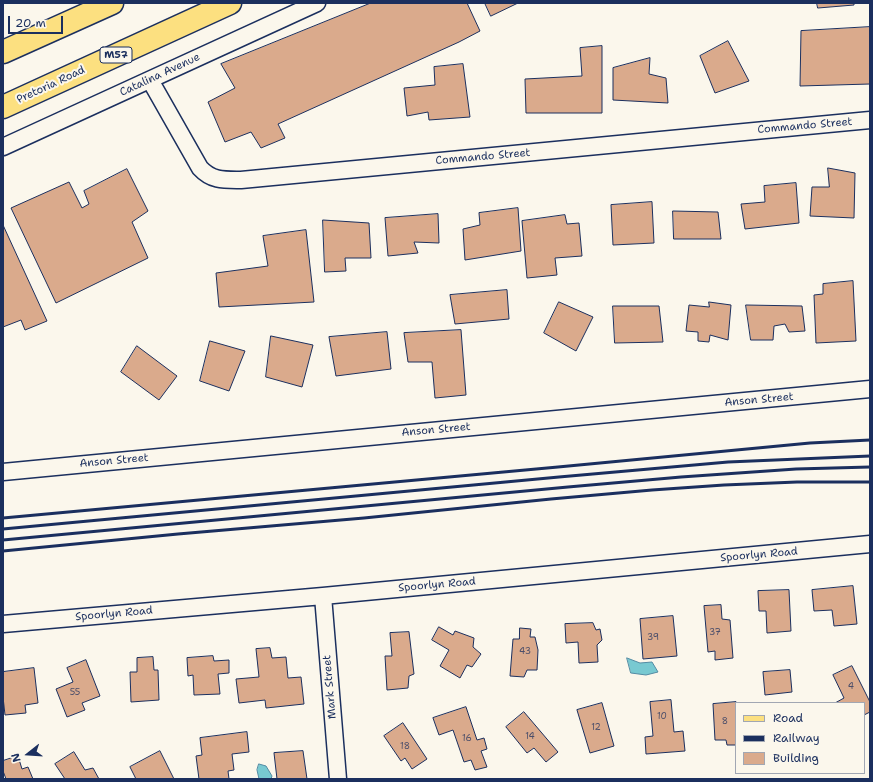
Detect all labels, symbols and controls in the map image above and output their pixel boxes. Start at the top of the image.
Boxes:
scale bar [10,8,65,34]
text: 20 m [15,15,46,31]
road number: M57 [100,47,132,63]
street label: Catalina Avenue [118,51,202,99]
street label: Pretoria Road [15,63,87,107]
street label: Commando Street [757,115,853,137]
street label: Commando Street [435,146,531,168]
street label: Anson Street [724,390,794,410]
street label: Anson Street [401,420,471,440]
street label: Anson Street [79,451,149,471]
street label: Spoorlyn Road [720,545,798,565]
street label: Spoorlyn Road [398,575,476,595]
street label: Spoorlyn Road [75,604,153,624]
house number: 37 [709,628,721,638]
house number: 39 [647,633,659,643]
house number: 43 [519,647,531,657]
street label: Mark Street [321,654,339,720]
house number: 4 [848,682,854,692]
house number: 55 [70,688,80,698]
legend [735,702,865,774]
text: Road [773,710,803,726]
house number: 10 [657,712,667,722]
house number: 8 [722,717,728,727]
house number: 12 [591,723,601,733]
text: Railway [773,730,820,746]
house number: 14 [525,732,535,742]
north arrow [8,734,48,774]
house number: 16 [462,734,472,744]
house number: 18 [400,742,410,752]
text: Building [773,750,819,766]
text: N [8,751,24,764]

